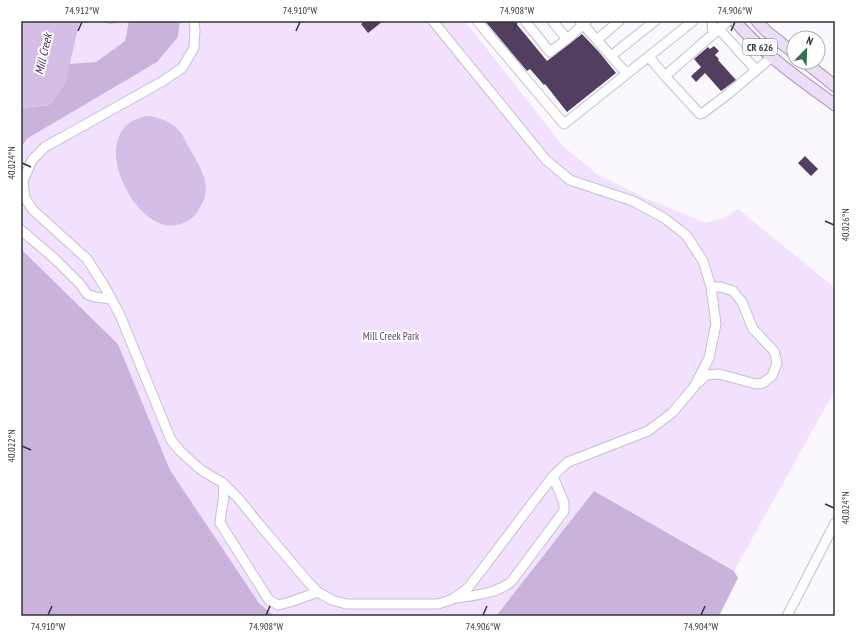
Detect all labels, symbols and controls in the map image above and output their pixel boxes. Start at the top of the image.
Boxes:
text: 74.912°W [65,4,99,17]
text: 74.910°W [283,4,317,17]
text: 74.908°W [500,4,534,17]
text: 74.906°W [718,4,752,17]
north arrow [786,30,826,70]
water label: Mill Creek [31,31,55,76]
text: N [804,33,815,48]
road number: CR 626 [743,39,777,55]
text: 40.024°N [5,146,18,180]
text: 40.026°N [839,208,852,242]
park label: Mill Creek Park [363,329,420,343]
text: 40.022°N [5,429,18,463]
text: 40.024°N [839,491,852,525]
text: 74.910°W [31,620,65,633]
text: 74.908°W [249,620,283,633]
text: 74.906°W [466,620,500,633]
text: 74.904°W [684,620,718,633]

